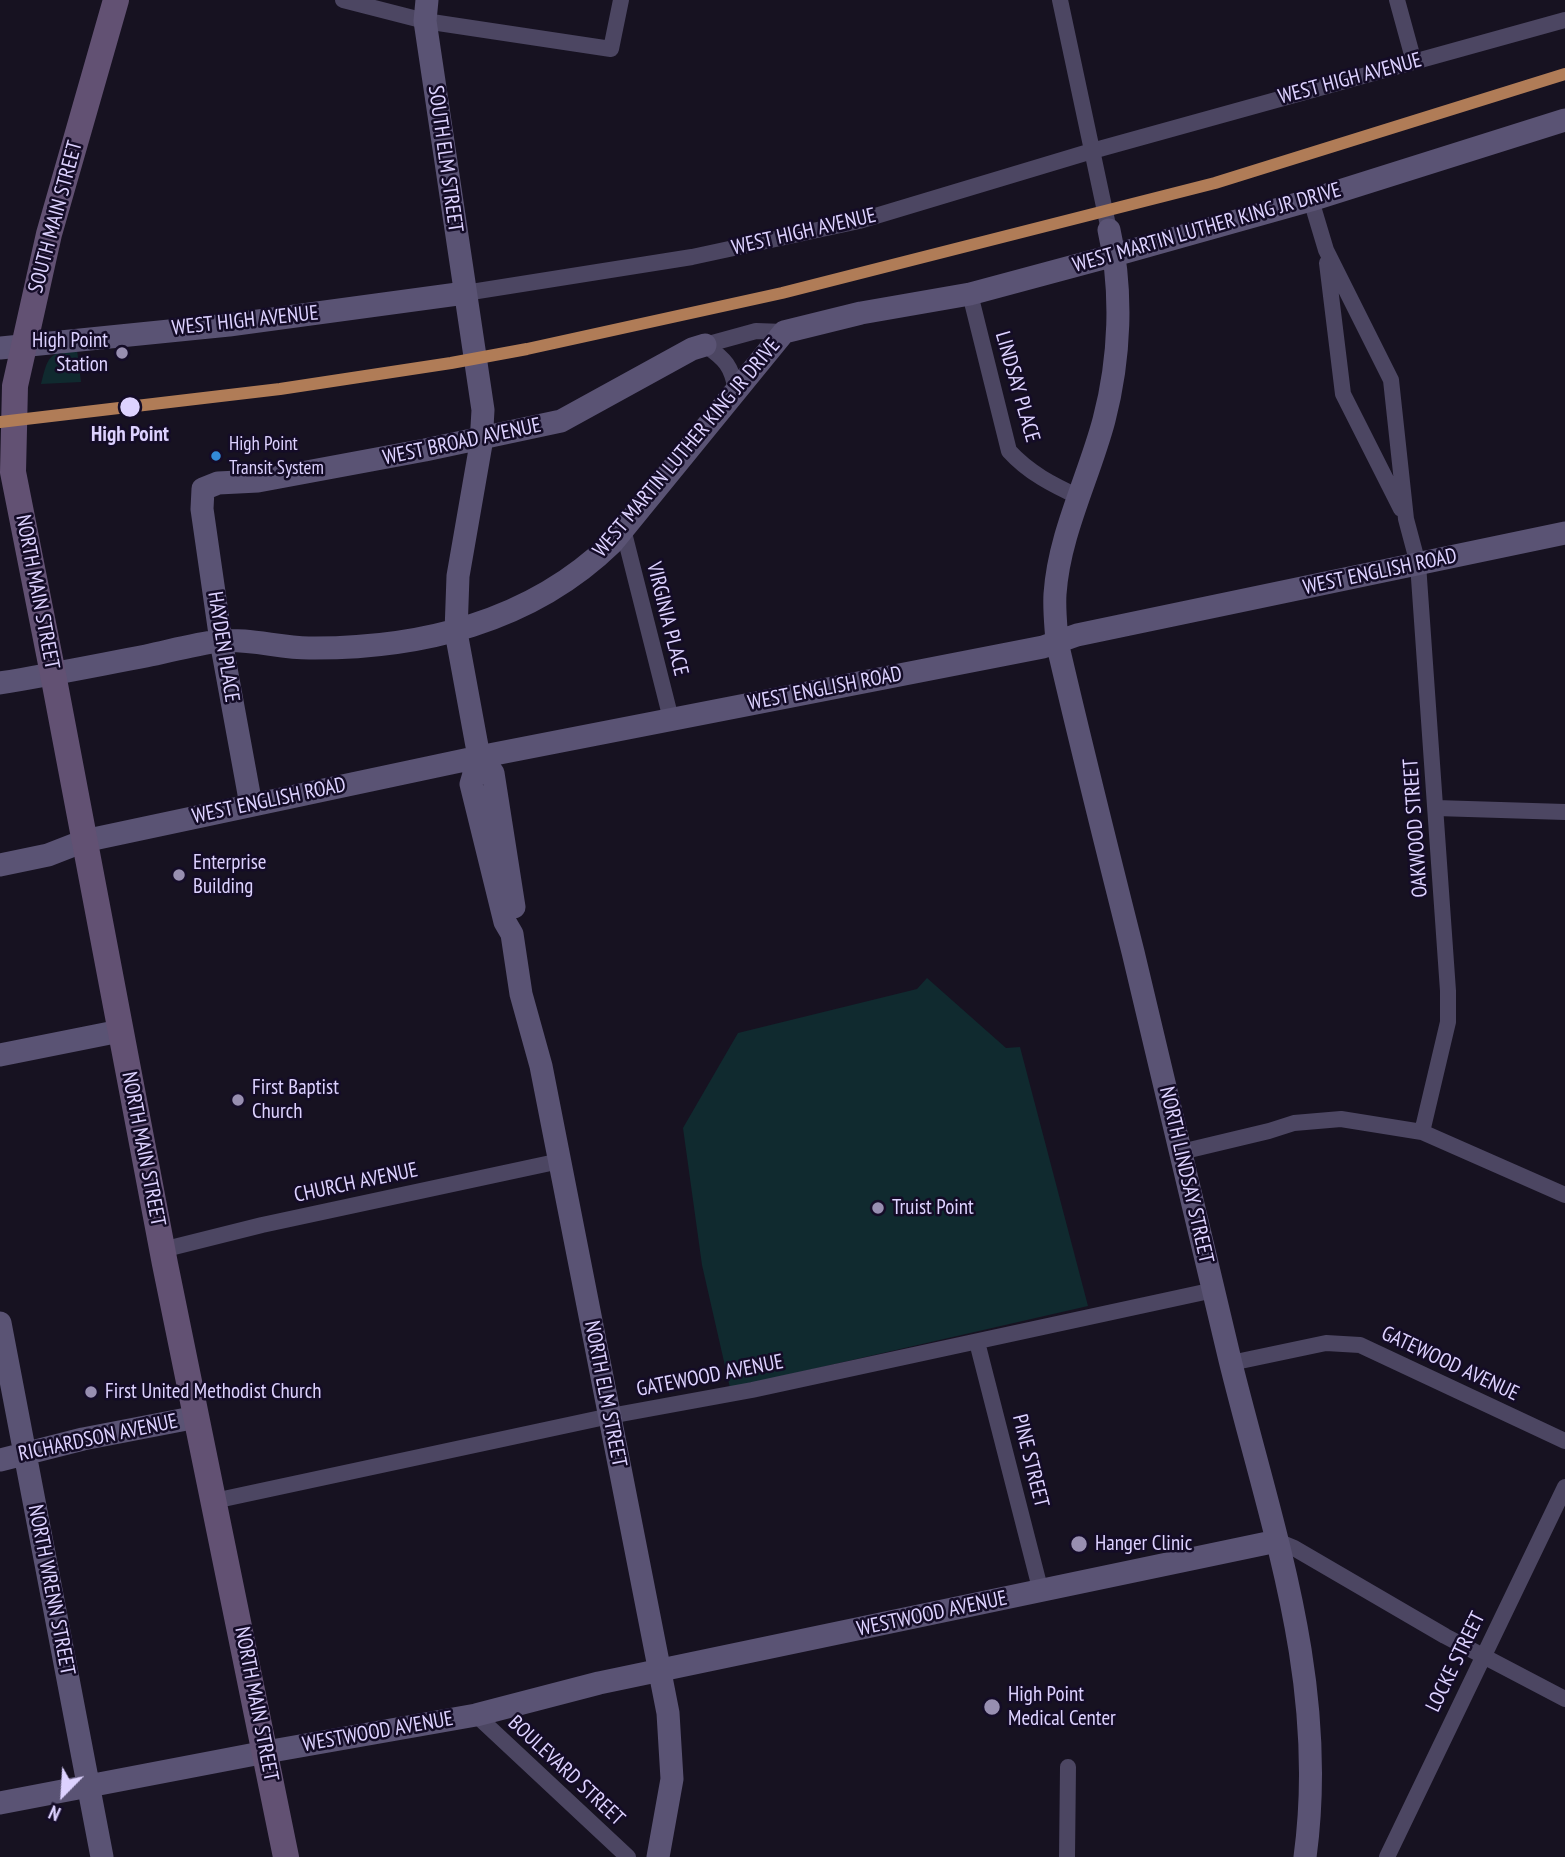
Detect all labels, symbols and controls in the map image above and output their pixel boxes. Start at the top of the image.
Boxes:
street label: WEST HIGH AVENUE [1276,48,1424,110]
street label: SOUTH ELM STREET [422,84,468,234]
street label: SOUTH MAIN STREET [24,138,88,296]
street label: WEST MARTIN LUTHER KING JR DRIVE [1070,178,1344,278]
street label: WEST HIGH AVENUE [729,203,879,261]
street label: WEST HIGH AVENUE [170,301,320,341]
place label: High Point Station [32,328,108,378]
street label: LINDSAY PLACE [989,329,1045,445]
street label: WEST MARTIN LUTHER KING JR DRIVE [588,333,786,563]
marker: High Point Station [114,345,130,361]
marker: High Point [118,395,142,419]
street label: WEST BROAD AVENUE [381,413,543,471]
place label: High Point [91,422,169,448]
place label: High Point Transit System [229,434,324,478]
marker: High Point Transit System [209,449,223,463]
street label: NORTH MAIN STREET [10,513,64,671]
street label: WEST ENGLISH ROAD [1301,543,1459,601]
street label: VIRGINIA PLACE [641,560,693,678]
street label: HAYDEN PLACE [202,590,244,704]
street label: WEST ENGLISH ROAD [746,662,904,716]
street label: OAKWOOD STREET [1399,758,1433,898]
street label: WEST ENGLISH ROAD [190,772,348,830]
place label: Enterprise Building [193,850,266,900]
marker: Enterprise Building [171,867,187,883]
street label: NORTH MAIN STREET [116,1070,170,1228]
place label: First Baptist Church [252,1075,339,1125]
street label: NORTH LINDSAY STREET [1153,1084,1219,1266]
marker: First Baptist Church [230,1092,246,1108]
street label: CHURCH AVENUE [292,1158,420,1208]
place label: Truist Point [892,1195,974,1221]
marker: Truist Point [870,1200,886,1216]
street label: NORTH ELM STREET [578,1319,632,1469]
street label: GATEWOOD AVENUE [1377,1321,1523,1407]
street label: GATEWOOD AVENUE [635,1349,785,1403]
place label: First United Methodist Church [105,1379,321,1405]
marker: First United Methodist Church [83,1384,99,1400]
street label: RICHARDSON AVENUE [16,1409,180,1467]
street label: PINE STREET [1006,1412,1054,1510]
street label: NORTH WRENN STREET [22,1503,80,1677]
place label: Hanger Clinic [1095,1531,1192,1557]
marker: Hanger Clinic [1069,1534,1089,1554]
street label: WESTWOOD AVENUE [855,1586,1009,1642]
street label: LOCKE STREET [1421,1608,1491,1716]
street label: NORTH MAIN STREET [229,1625,283,1783]
place label: High Point Medical Center [1008,1682,1116,1732]
marker: High Point Medical Center [982,1697,1002,1717]
street label: WESTWOOD AVENUE [301,1706,455,1758]
street label: BOULEVARD STREET [502,1711,630,1831]
north arrow [28,1759,98,1829]
text: N [45,1800,64,1826]

